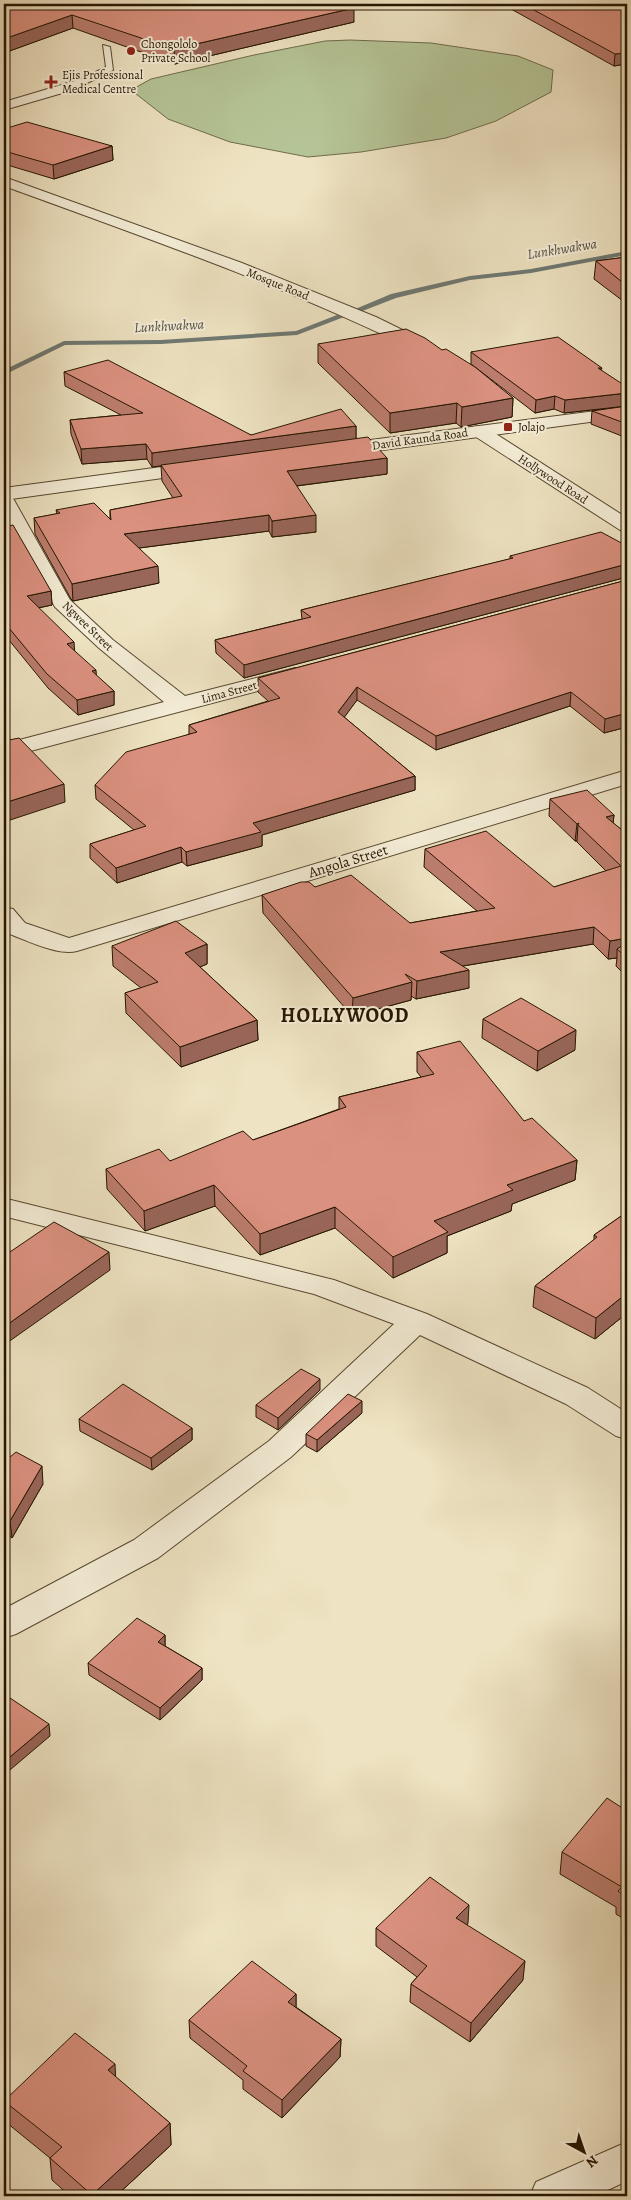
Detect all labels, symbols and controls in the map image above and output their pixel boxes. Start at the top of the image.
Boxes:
place label: Chongololo Private School [141,36,210,66]
marker: Chongololo Private School [125,45,137,57]
place label: Ejis Professional Medical Centre [62,67,143,97]
marker: Ejis Professional Medical Centre [44,75,58,89]
water label: Lunkhwakwa [526,234,599,264]
street label: Mosque Road [244,264,312,304]
water label: Lunkhwakwa [134,315,205,337]
place label: Jolajo [518,419,545,435]
marker: Jolajo [502,421,514,433]
street label: David Kaunda Road [371,424,470,454]
street label: Hollywood Road [515,450,591,508]
street label: Ngwee Street [59,598,117,654]
street label: Lima Street [199,677,259,707]
street label: Angola Street [305,839,390,883]
district label: HOLLYWOOD [281,1002,409,1029]
north arrow [558,2128,608,2178]
text: N [582,2151,602,2172]

